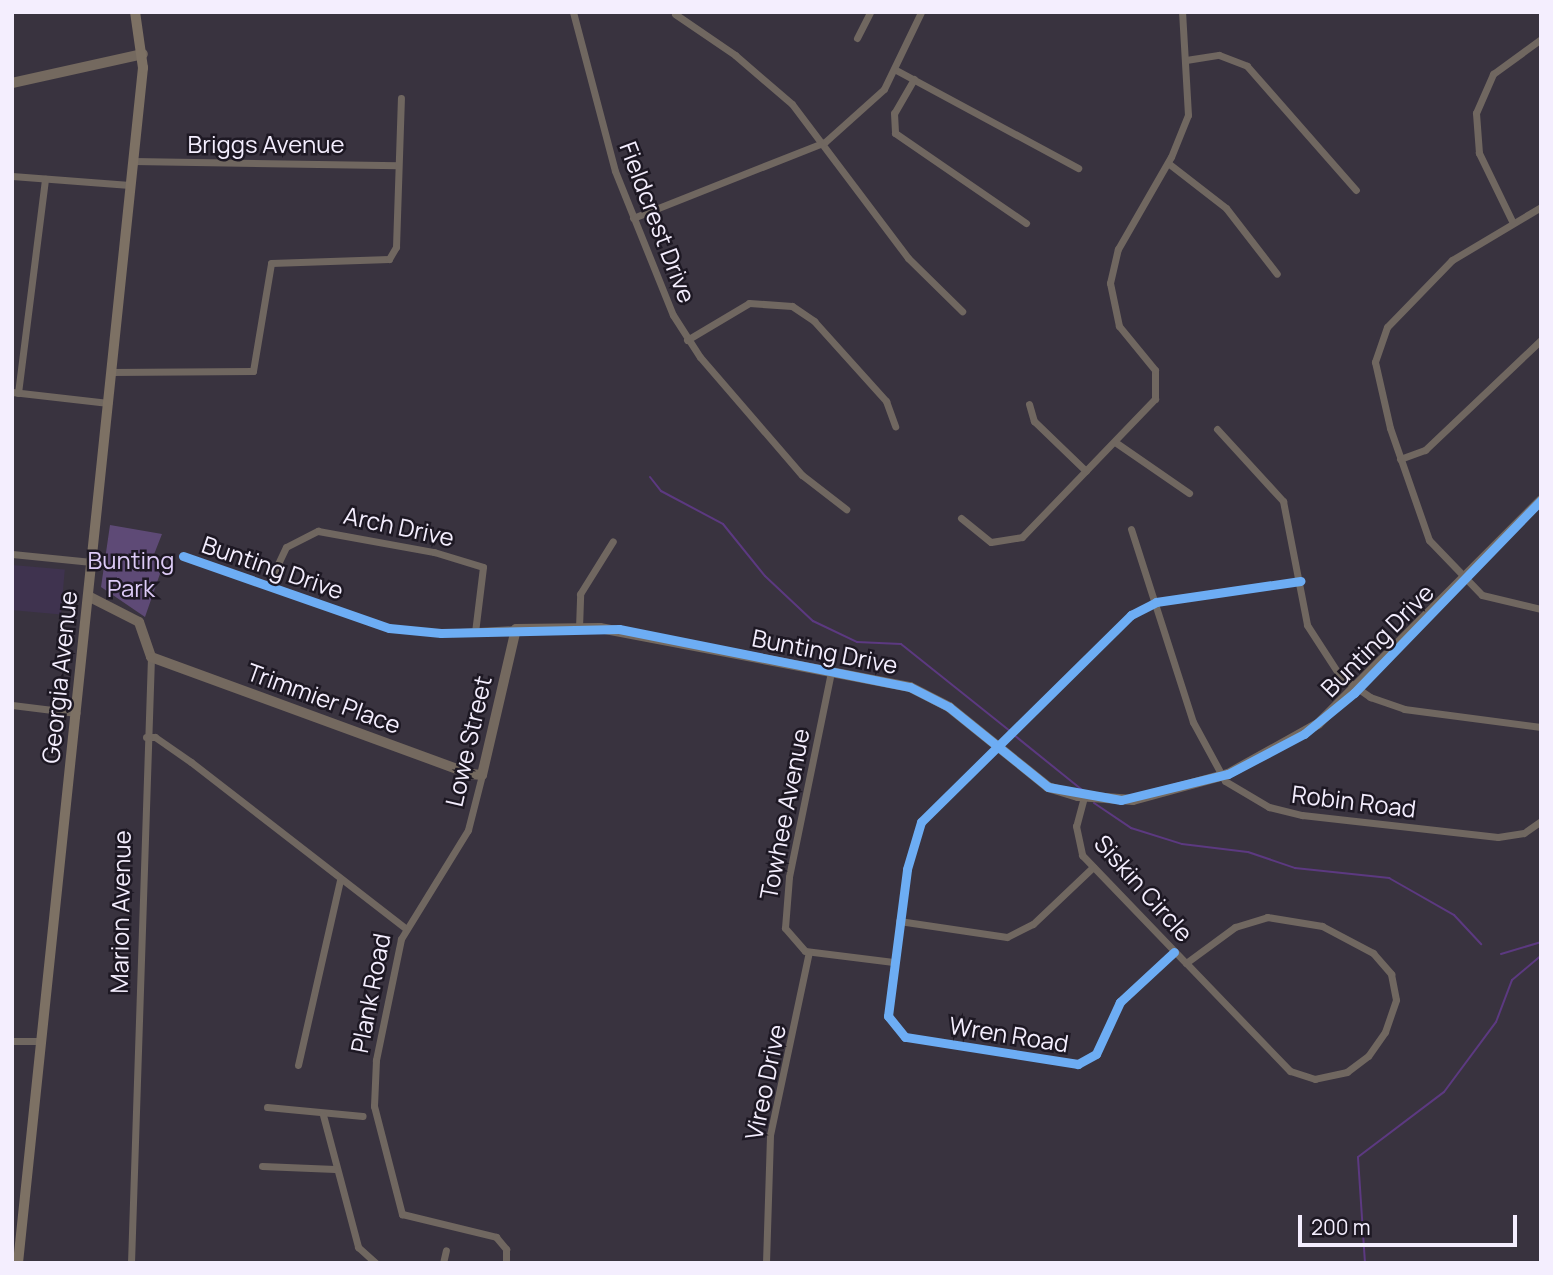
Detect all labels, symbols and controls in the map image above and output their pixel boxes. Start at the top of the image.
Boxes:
street label: Briggs Avenue [188,130,344,158]
street label: Fieldcrest Drive [614,137,702,307]
street label: Arch Drive [341,500,457,552]
street label: Bunting Drive [198,529,348,605]
park label: Bunting Park [88,546,174,602]
street label: Bunting Drive [1315,578,1439,702]
street label: Georgia Avenue [36,589,82,765]
street label: Bunting Drive [750,623,900,679]
street label: Trimmier Place [243,657,405,739]
street label: Lowe Street [439,673,497,809]
street label: Towhee Avenue [753,726,815,902]
street label: Robin Road [1290,779,1418,823]
street label: Siskin Circle [1089,829,1199,947]
street label: Marion Avenue [104,830,136,994]
street label: Plank Road [344,931,396,1055]
street label: Wren Road [947,1010,1071,1058]
street label: Vireo Drive [739,1022,791,1142]
scale bar [1301,1202,1520,1246]
text: 200 m [1311,1213,1371,1241]

